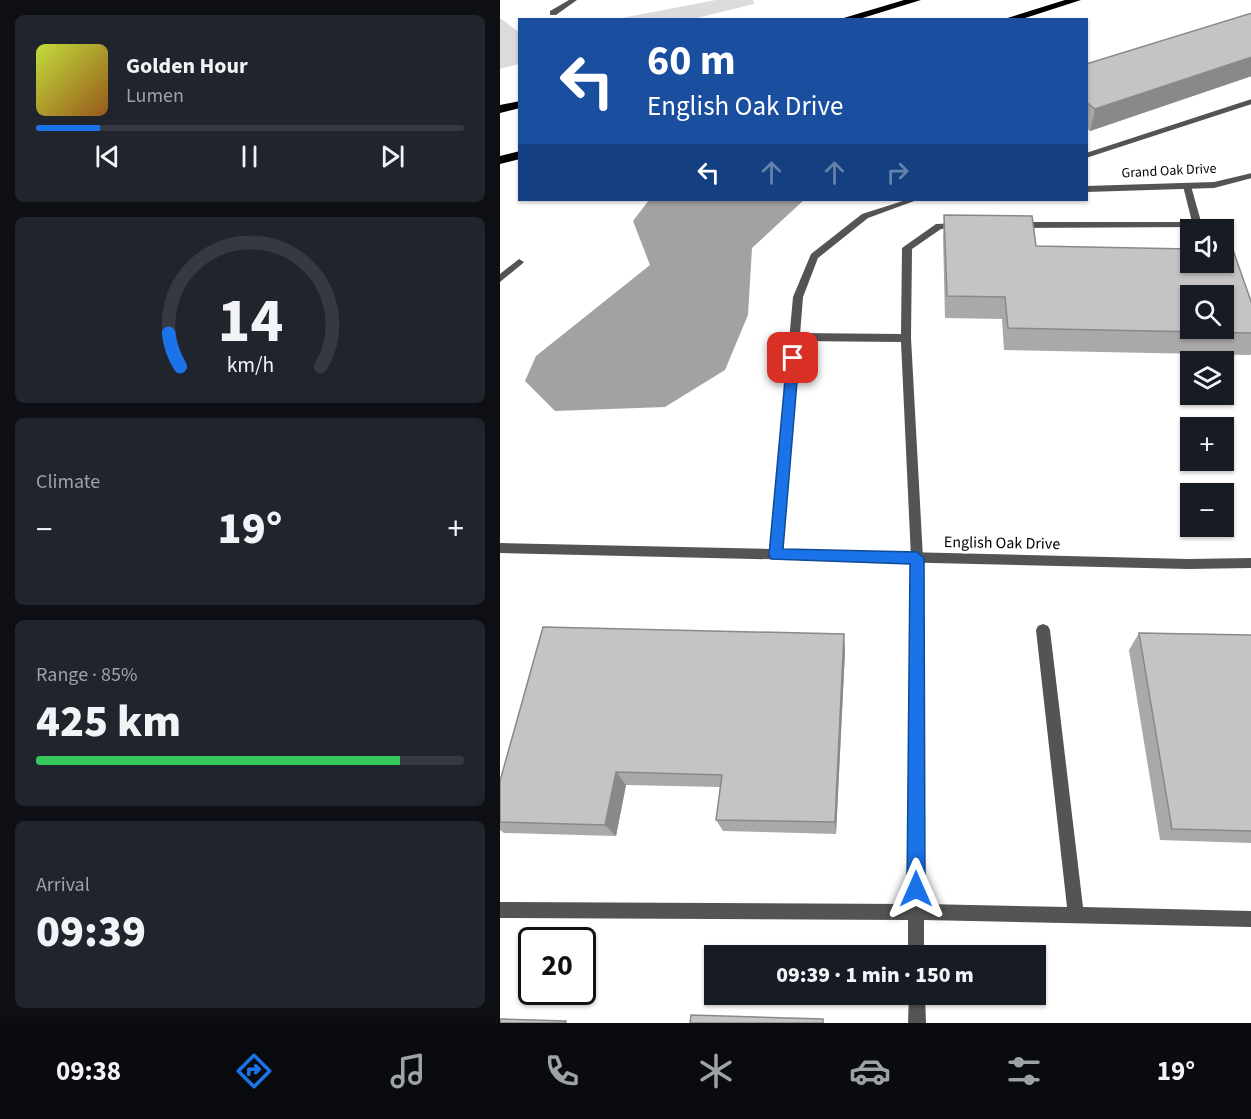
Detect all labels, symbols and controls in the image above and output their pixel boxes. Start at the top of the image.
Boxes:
text: 60 m [647,31,736,91]
icon: left [548,42,626,120]
text: Golden Hour [126,50,248,82]
text: Lumen [126,82,184,110]
text: English Oak Drive [647,87,843,126]
icon: previous [91,140,124,173]
icon: pause [233,140,266,173]
icon: next [376,140,409,173]
icon: left [692,156,725,189]
icon: ahead [755,156,788,189]
icon: ahead [818,156,851,189]
icon: right [881,156,914,189]
street label: Grand Oak Drive [1121,159,1217,183]
map controls [1180,219,1234,537]
button: sound [1180,219,1234,273]
text: 14 [217,277,283,366]
button: search [1180,285,1234,339]
pin [767,332,818,383]
icon: arrive [776,341,809,374]
text: km/h [226,350,274,381]
button: layers [1180,351,1234,405]
button: + [1180,417,1234,471]
text: Climate [36,468,100,496]
button: − [1180,483,1234,537]
text: 19° [218,497,282,561]
text: − [36,506,52,553]
text: + [448,506,464,553]
street label: English Oak Drive [944,531,1060,555]
text: Range · 85% [36,661,137,689]
text: 425 km [36,690,181,754]
position arrow [884,857,948,921]
text: Arrival [36,871,90,899]
text: 09:39 [36,900,146,964]
speed limit sign: 20 [518,927,596,1005]
text: 09:39 · 1 min · 150 m [776,959,974,991]
icon: directions [233,1050,275,1092]
icon: music [387,1050,429,1092]
icon: phone [541,1050,583,1092]
icon: climate [695,1050,737,1092]
icon: car [849,1050,891,1092]
icon: filters [1003,1050,1045,1092]
text: 09:38 [56,1052,121,1091]
text: 19° [1157,1052,1195,1091]

